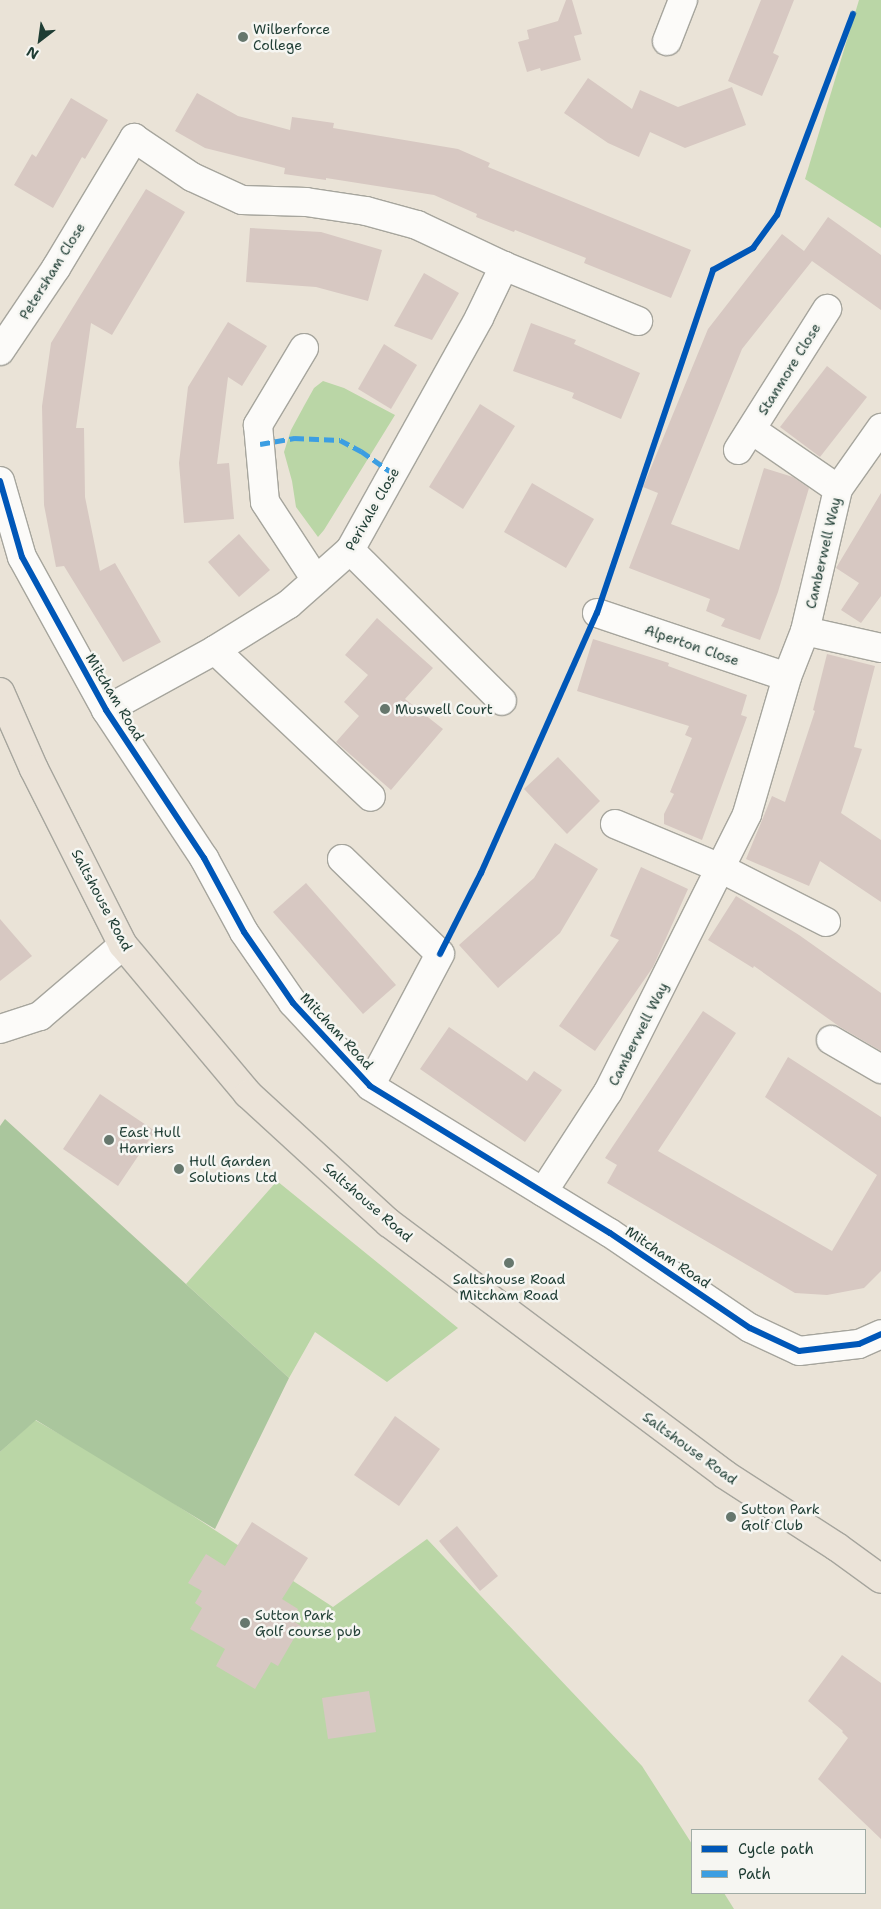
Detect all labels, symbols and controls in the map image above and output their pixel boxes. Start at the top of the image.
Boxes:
north arrow [15,15,65,65]
place label: Wilberforce College [253,21,330,54]
marker: Wilberforce College [237,31,249,43]
text: N [23,42,42,64]
street label: Petersham Close [15,219,89,323]
street label: Stanmore Close [754,320,824,418]
street label: Perivale Close [341,464,403,554]
street label: Camberwell Way [802,496,844,610]
street label: Alperton Close [642,621,742,669]
street label: Mitcham Road [82,650,148,744]
place label: Muswell Court [395,701,493,717]
marker: Muswell Court [379,703,391,715]
street label: Saltshouse Road [68,846,136,954]
street label: Camberwell Way [605,979,671,1089]
street label: Mitcham Road [297,989,377,1073]
place label: East Hull Harriers [119,1124,181,1156]
marker: East Hull Harriers [103,1134,115,1146]
place label: Hull Garden Solutions Ltd [189,1153,277,1186]
street label: Saltshouse Road [320,1159,416,1245]
marker: Hull Garden Solutions Ltd [173,1163,185,1175]
street label: Mitcham Road [622,1222,714,1292]
marker: Saltshouse Road Mitcham Road [503,1257,515,1269]
place label: Saltshouse Road Mitcham Road [453,1271,565,1304]
street label: Saltshouse Road [640,1408,740,1488]
place label: Sutton Park Golf Club [741,1501,820,1534]
marker: Sutton Park Golf Club [725,1511,737,1523]
place label: Sutton Park Golf course pub [255,1607,361,1640]
marker: Sutton Park Golf course pub [239,1617,251,1629]
legend [691,1829,866,1894]
text: Cycle path [738,1839,814,1859]
text: Path [738,1864,771,1884]

